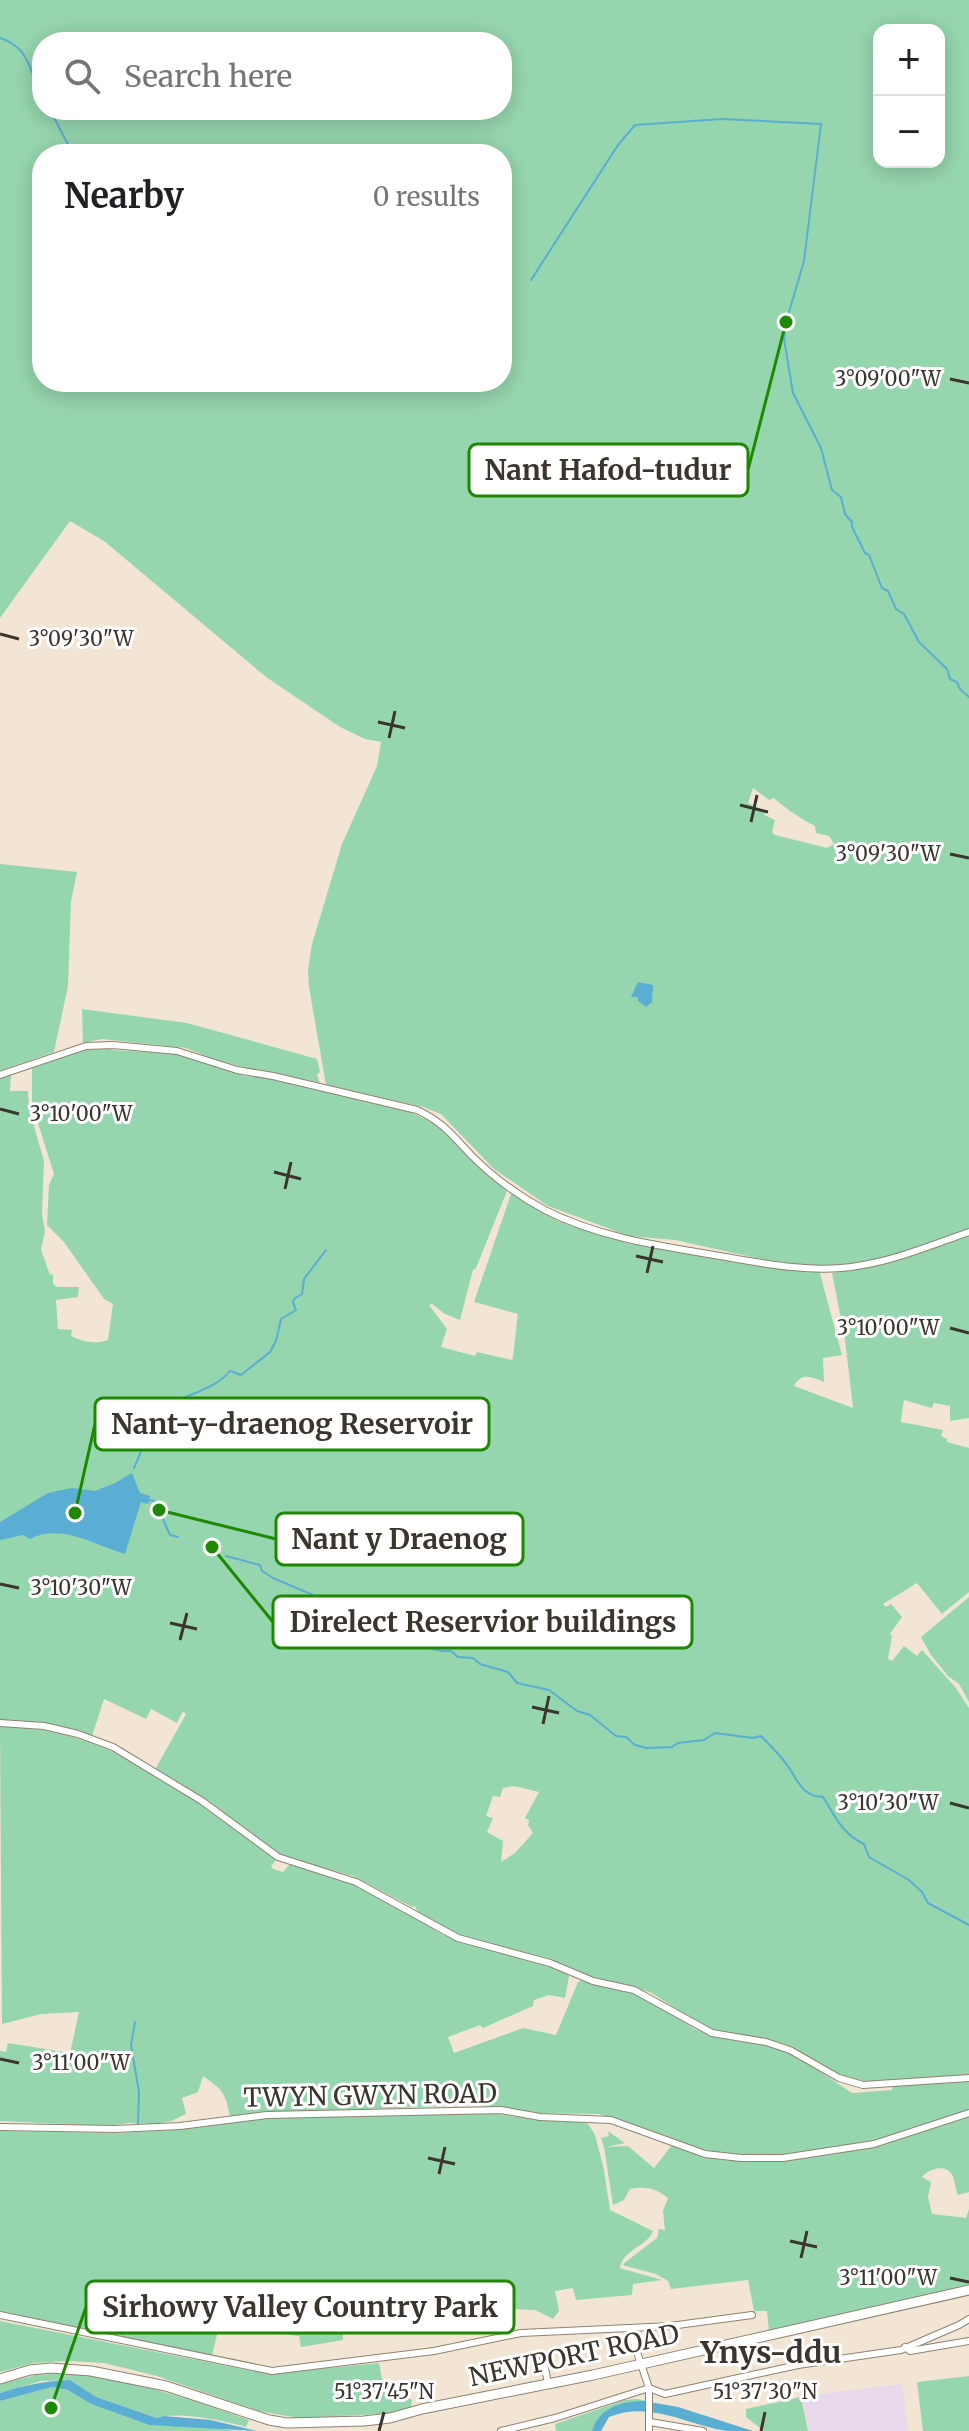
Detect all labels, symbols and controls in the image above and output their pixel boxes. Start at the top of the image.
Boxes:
map controls [873,24,945,168]
button: + [873,24,945,96]
search box [32,32,512,120]
icon: search [60,54,104,98]
text: Search here [124,57,292,95]
button: − [873,96,945,168]
text: Nearby [64,175,184,217]
text: 0 results [373,180,480,213]
text: 3°09'00"W [835,366,942,391]
callout: Nant Hafod-tudur [469,444,748,496]
text: Nant Hafod-tudur [484,452,732,488]
text: 3°09'30"W [29,626,134,651]
text: 3°09'30"W [836,841,941,866]
text: 3°10'00"W [30,1101,133,1126]
text: 3°10'00"W [837,1315,940,1340]
callout: Nant-y-draenog Reservoir [95,1398,489,1450]
text: Nant-y-draenog Reservoir [111,1406,473,1442]
callout: Nant y Draenog [276,1513,523,1565]
text: Nant y Draenog [291,1521,507,1557]
text: 3°10'30"W [31,1575,133,1600]
callout: Direlect Reservior buildings [273,1596,692,1648]
text: Direlect Reservior buildings [289,1604,677,1640]
text: 3°10'30"W [838,1790,940,1815]
text: 3°11'00"W [32,2050,131,2075]
street label: TWYN GWYN ROAD [243,2076,497,2114]
text: 3°11'00"W [839,2265,938,2290]
callout: Sirhowy Valley Country Park [86,2281,514,2333]
text: Sirhowy Valley Country Park [102,2289,499,2325]
street label: NEWPORT ROAD [466,2317,682,2393]
district label: Ynys-ddu [699,2333,842,2371]
text: 51°37'45"N [334,2379,435,2404]
text: 51°37'30"N [713,2379,818,2404]

